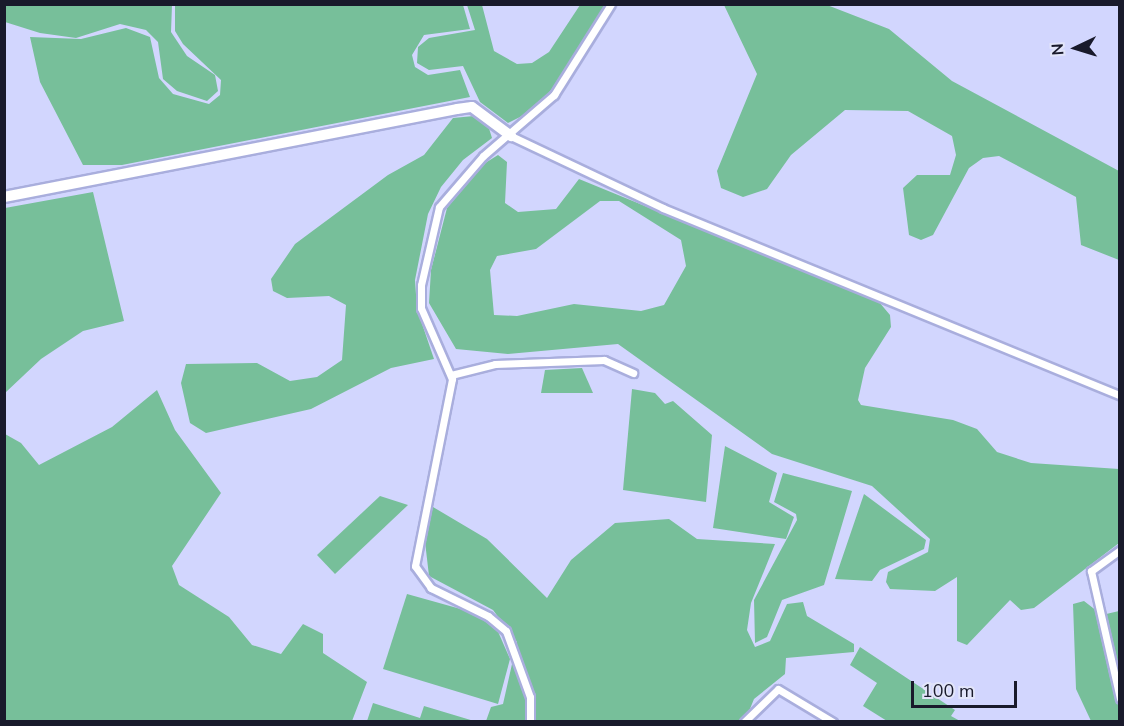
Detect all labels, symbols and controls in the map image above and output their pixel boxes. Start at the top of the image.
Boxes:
north arrow [1046,18,1106,78]
text: N [1047,43,1069,56]
scale bar [914,669,1020,707]
text: 100 m [922,679,974,703]

